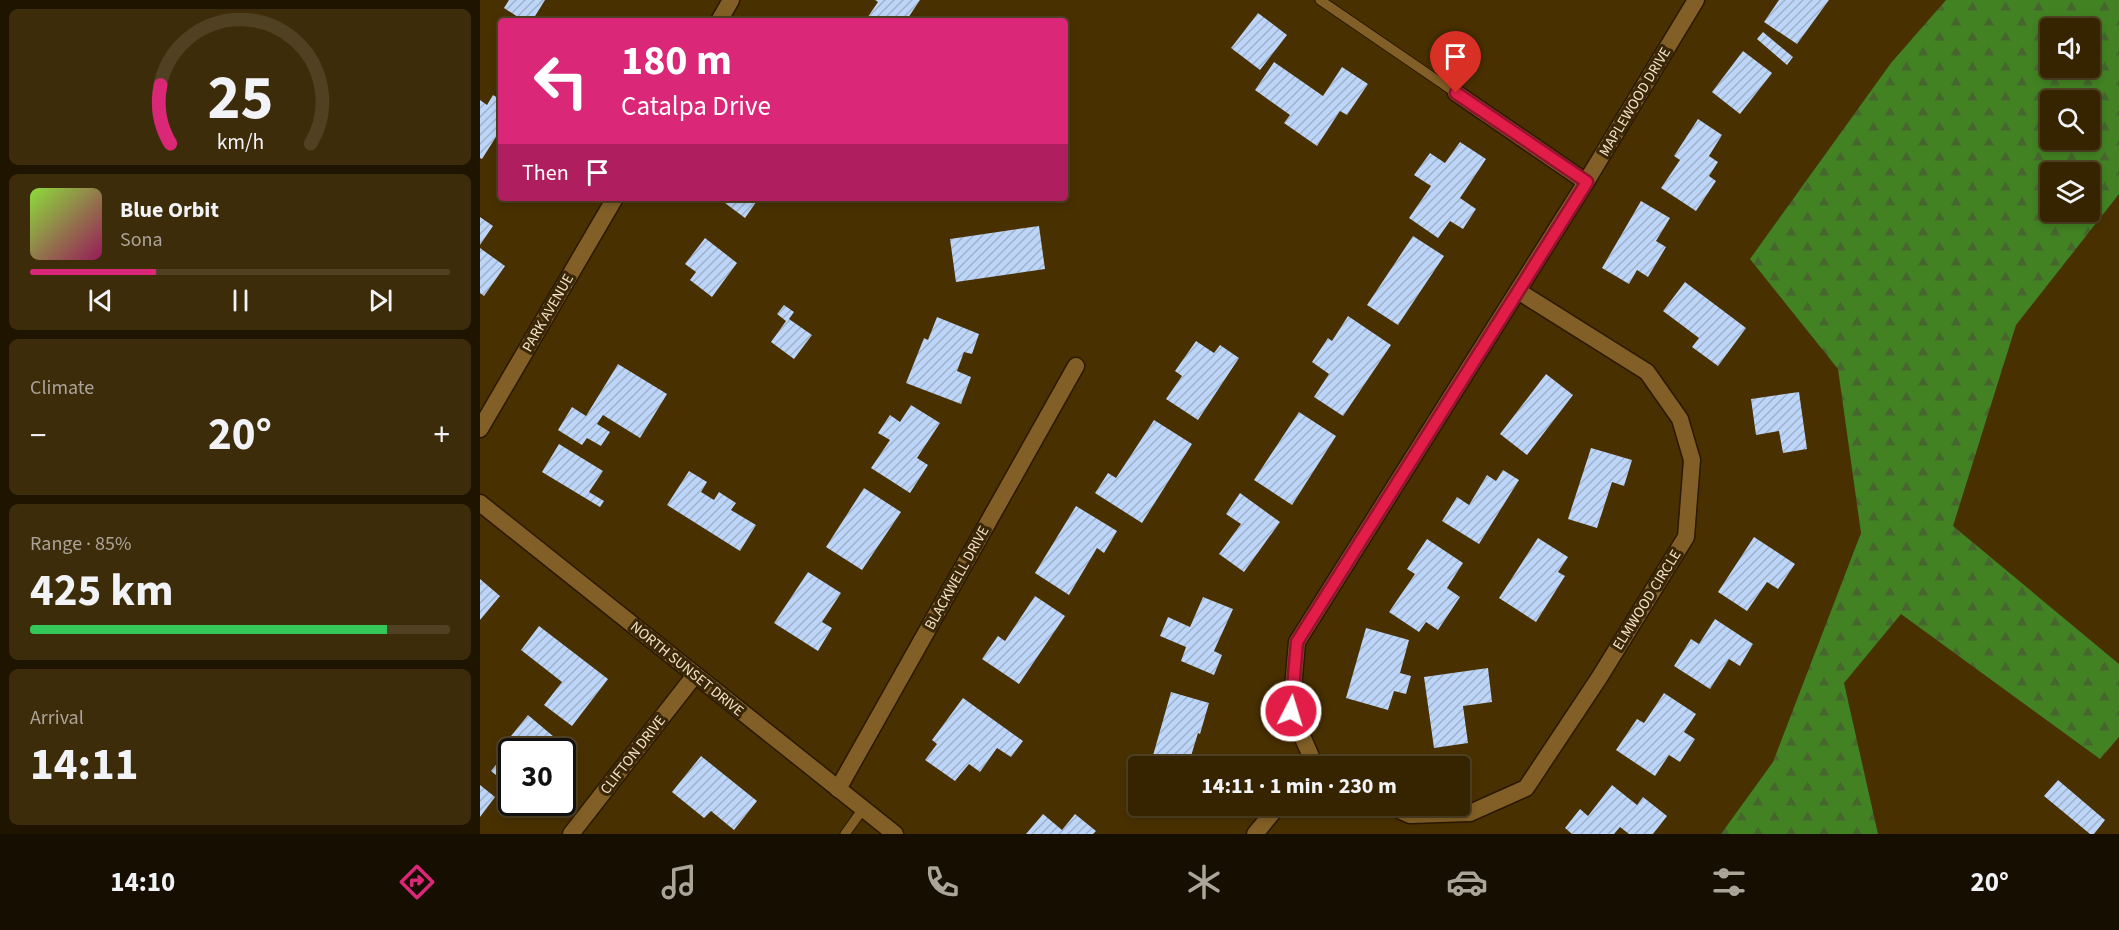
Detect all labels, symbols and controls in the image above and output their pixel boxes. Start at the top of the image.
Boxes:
map controls [2040,18,2100,222]
button: sound [2040,18,2100,78]
text: 180 m [621,31,732,91]
pin [1430,31,1481,93]
icon: arrive [1439,40,1472,73]
icon: left [522,42,600,120]
street label: MAPLEWOOD DRIVE [1594,43,1676,161]
text: 25 [207,54,273,143]
text: Catalpa Drive [621,87,771,126]
button: search [2040,90,2100,150]
text: km/h [216,127,264,158]
icon: arrive [581,156,614,189]
text: Then [522,157,569,189]
button: layers [2040,162,2100,222]
text: Blue Orbit [120,194,219,226]
text: Sona [120,226,163,254]
street label: PARK AVENUE [517,270,579,356]
icon: previous [84,284,117,317]
icon: pause [224,284,257,317]
icon: next [364,284,397,317]
text: Climate [30,374,94,402]
text: 20° [208,403,272,467]
text: − [30,412,46,459]
text: + [434,412,450,459]
street label: BLACKWELL DRIVE [920,522,994,634]
text: Range · 85% [30,530,131,558]
street label: ELMWOOD CIRCLE [1608,546,1686,654]
text: 425 km [30,559,174,623]
street label: NORTH SUNSET DRIVE [626,617,748,721]
position arrow [1259,679,1323,743]
text: Arrival [30,704,84,732]
street label: CLIFTON DRIVE [596,711,671,799]
text: 14:11 [30,733,139,797]
speed limit sign: 30 [498,738,576,816]
text: 14:11 · 1 min · 230 m [1201,770,1397,802]
icon: directions [396,861,438,903]
icon: music [658,861,700,903]
icon: phone [921,861,963,903]
icon: climate [1183,861,1225,903]
icon: car [1446,861,1488,903]
icon: filters [1708,861,1750,903]
text: 14:10 [110,863,175,902]
text: 20° [1970,863,2009,902]

